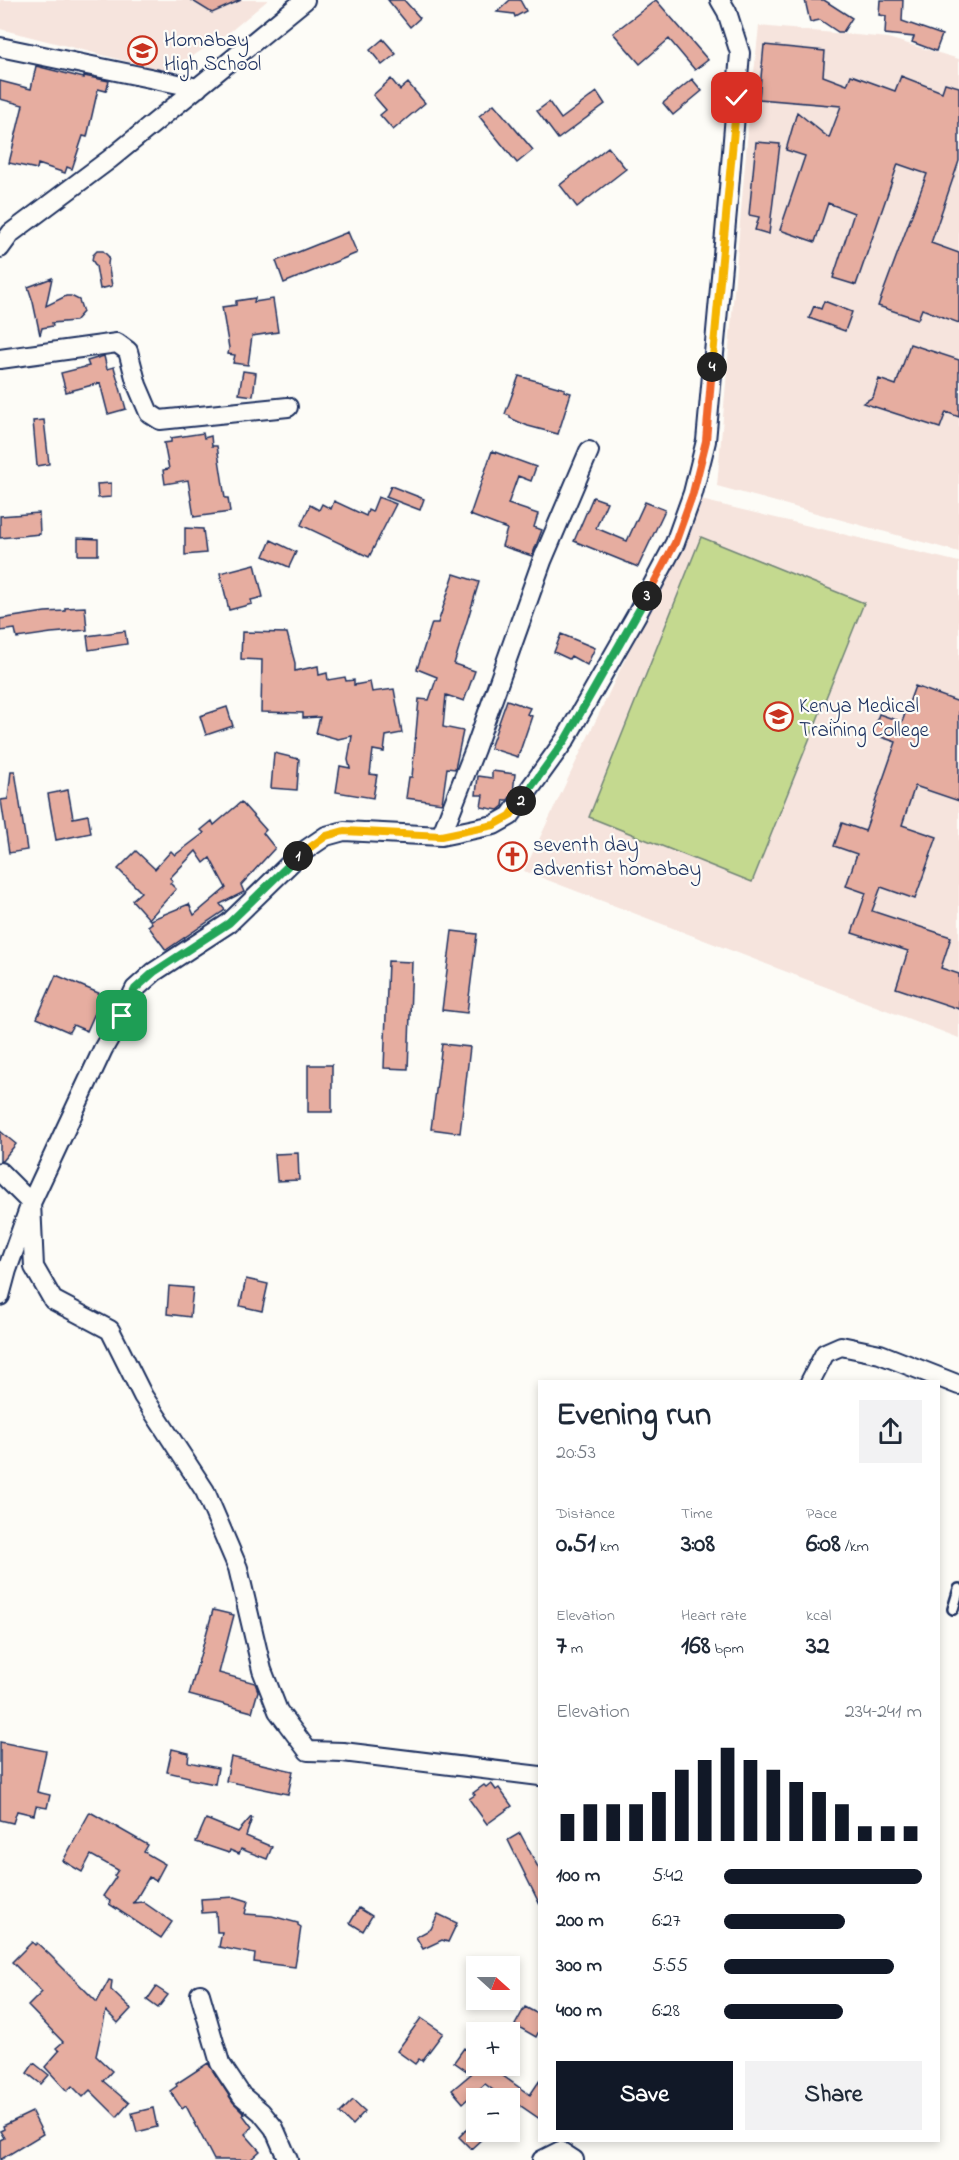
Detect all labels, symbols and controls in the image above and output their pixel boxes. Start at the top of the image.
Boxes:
place label: Homabay High School [164,26,261,82]
school or university icon: Homabay High School [127,35,159,67]
pin [711,72,762,123]
icon: check [720,81,753,114]
pin: 4 [697,352,727,382]
text: 4 [709,355,715,379]
pin: 3 [632,581,662,611]
text: 3 [644,584,650,608]
place label: Kenya Medical Training College [799,692,930,748]
school or university icon: Kenya Medical Training College [762,701,794,733]
pin: 2 [506,786,536,816]
text: 2 [517,789,525,813]
place label: seventh day adventist homabay [533,831,701,887]
church icon: seventh day adventist homabay [496,840,528,872]
pin: 1 [283,841,313,871]
text: 1 [295,844,301,868]
pin [96,990,147,1041]
icon: arrive [105,999,138,1032]
text: Evening run [556,1392,711,1440]
button: share [859,1400,922,1463]
text: 20:53 [556,1439,596,1468]
text: Distance [556,1502,615,1526]
text: Time [681,1502,713,1526]
text: Pace [806,1502,837,1526]
text: 0.51 [556,1526,596,1564]
text: 3:08 [681,1526,715,1564]
text: 6:08 [806,1526,841,1564]
text: km [596,1535,619,1559]
text: /km [841,1535,869,1559]
text: Elevation [556,1604,615,1628]
text: Heart rate [681,1604,747,1628]
text: kcal [806,1604,831,1628]
text: 7 [556,1628,567,1666]
text: 168 [681,1628,710,1666]
text: 32 [806,1628,830,1666]
text: m [567,1637,583,1661]
text: bpm [710,1637,744,1661]
text: Elevation [556,1698,630,1727]
text: 234–241 m [845,1698,922,1727]
text: 100 m [556,1862,600,1891]
text: 5:42 [652,1862,683,1891]
text: 200 m [556,1907,604,1936]
text: 6:27 [652,1907,681,1936]
text: 300 m [556,1952,602,1981]
text: 5:55 [652,1952,688,1981]
north arrow [466,1956,520,2010]
map controls [466,1956,520,2142]
text: 400 m [556,1997,602,2026]
text: 6:28 [652,1997,680,2026]
button: + [466,2022,520,2076]
button: Save [556,2061,733,2130]
button: Share [745,2061,922,2130]
button: − [466,2088,520,2142]

